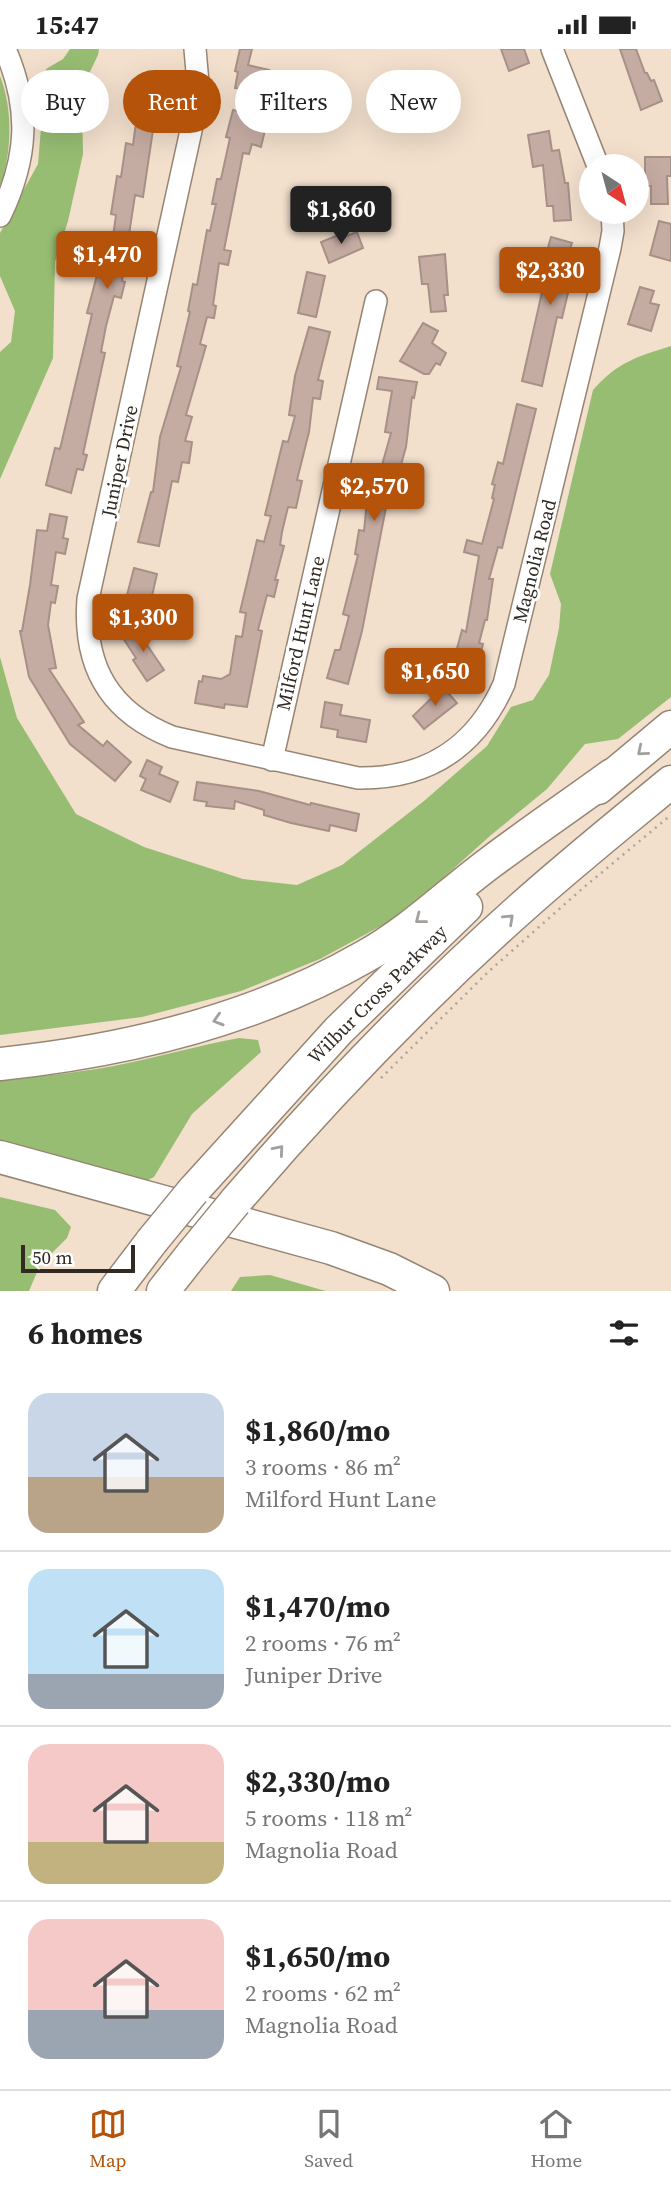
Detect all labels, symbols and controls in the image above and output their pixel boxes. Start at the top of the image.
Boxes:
text: 15:47 [35,7,99,43]
chip: Buy [21,70,109,133]
chip: Rent [123,70,221,133]
chip: Filters [235,70,352,133]
chip: New [366,70,461,133]
north arrow [579,154,649,224]
map controls [579,154,649,224]
pin: $1,860 [284,187,398,246]
text: $1,860 [306,193,376,225]
pin: $1,470 [50,231,164,291]
text: $1,470 [72,238,142,270]
pin: $2,330 [493,247,607,307]
text: $2,330 [515,254,585,286]
street label: Juniper Drive [94,403,144,520]
pin: $2,570 [317,463,431,523]
text: $2,570 [339,470,409,502]
street label: Magnolia Road [506,496,562,625]
street label: Milford Hunt Lane [270,553,330,713]
pin: $1,300 [86,595,200,654]
text: $1,300 [108,601,178,633]
pin: $1,650 [378,649,492,708]
text: $1,650 [400,655,470,687]
one-way arrow [637,743,650,755]
one-way arrow [416,910,428,923]
one-way arrow [500,915,513,928]
street label: Wilbur Cross Parkway [302,918,453,1069]
one-way arrow [213,1012,225,1027]
one-way arrow [271,1146,283,1159]
scale bar [21,1242,135,1274]
text: 50 m [32,1244,73,1270]
text: 6 homes [28,1313,143,1354]
icon: filters [605,1314,643,1352]
text: $1,860/mo [245,1410,390,1451]
icon: home [84,1421,168,1505]
text: 3 rooms · 86 m² [245,1451,401,1483]
text: Milford Hunt Lane [245,1483,436,1515]
text: $1,470/mo [245,1586,390,1627]
icon: home [84,1597,168,1681]
text: 2 rooms · 76 m² [245,1627,401,1659]
text: Juniper Drive [245,1659,383,1691]
text: $2,330/mo [245,1761,390,1802]
icon: home [84,1772,168,1856]
text: 5 rooms · 118 m² [245,1802,412,1834]
text: Magnolia Road [245,1834,398,1866]
text: $1,650/mo [245,1936,390,1977]
icon: home [84,1947,168,2031]
text: 2 rooms · 62 m² [245,1977,401,2009]
text: Magnolia Road [245,2009,398,2041]
tab: Map [89,2105,127,2173]
tab: Saved [304,2105,353,2173]
tab: Home [530,2105,582,2173]

